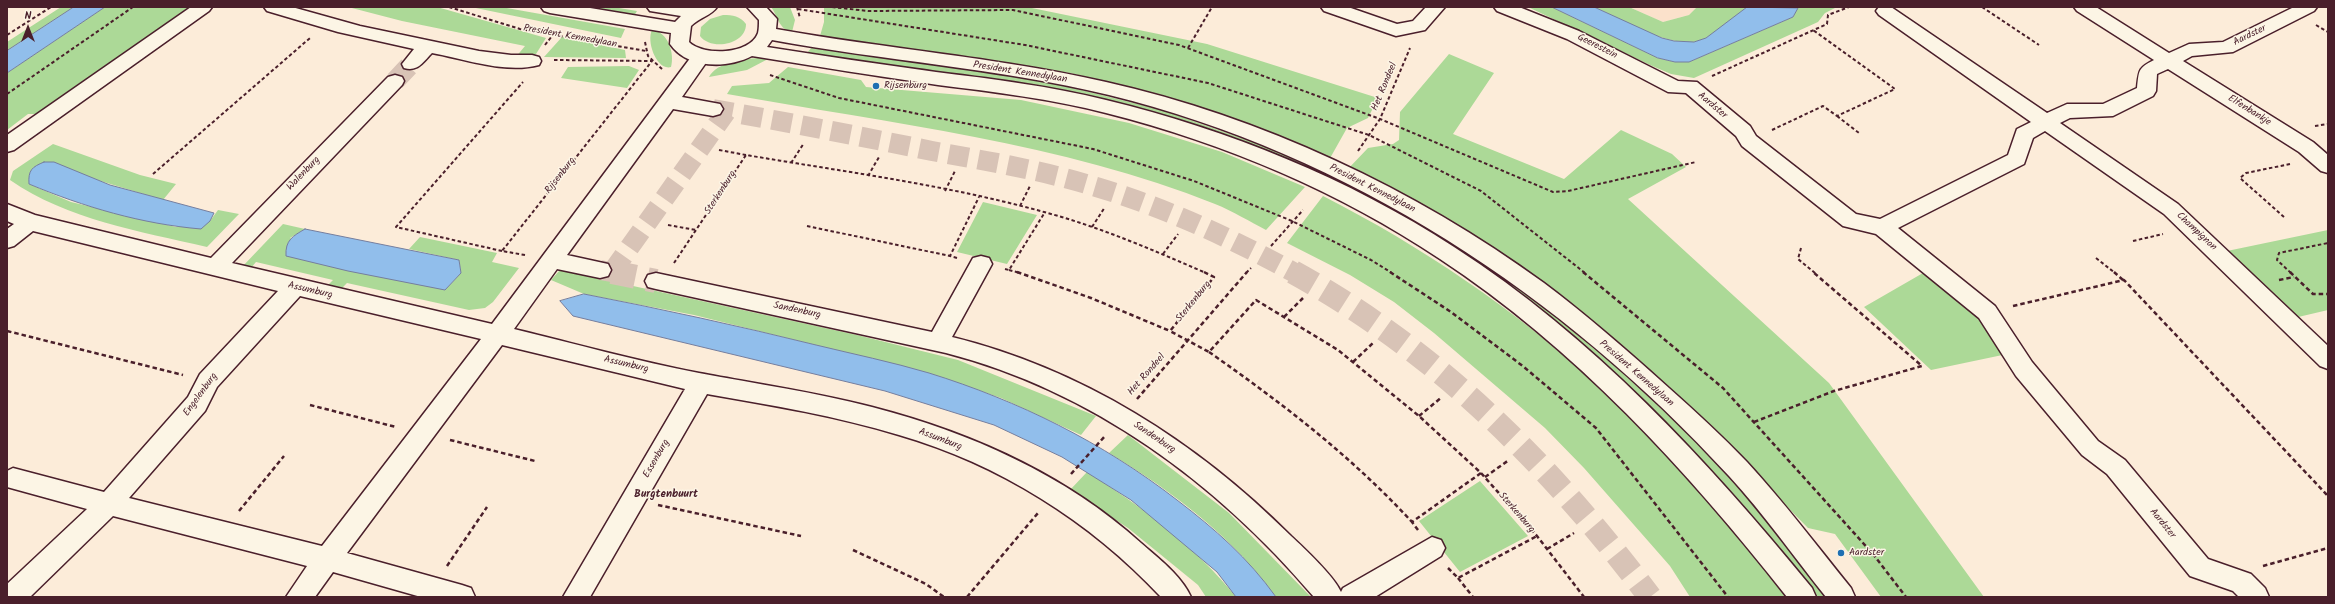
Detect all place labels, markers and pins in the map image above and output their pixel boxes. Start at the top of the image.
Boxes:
place label: Rijsenburg [884,80,927,92]
marker: Rijsenburg [871,81,881,91]
place label: Aardster [1849,547,1884,559]
marker: Aardster [1836,548,1846,558]

